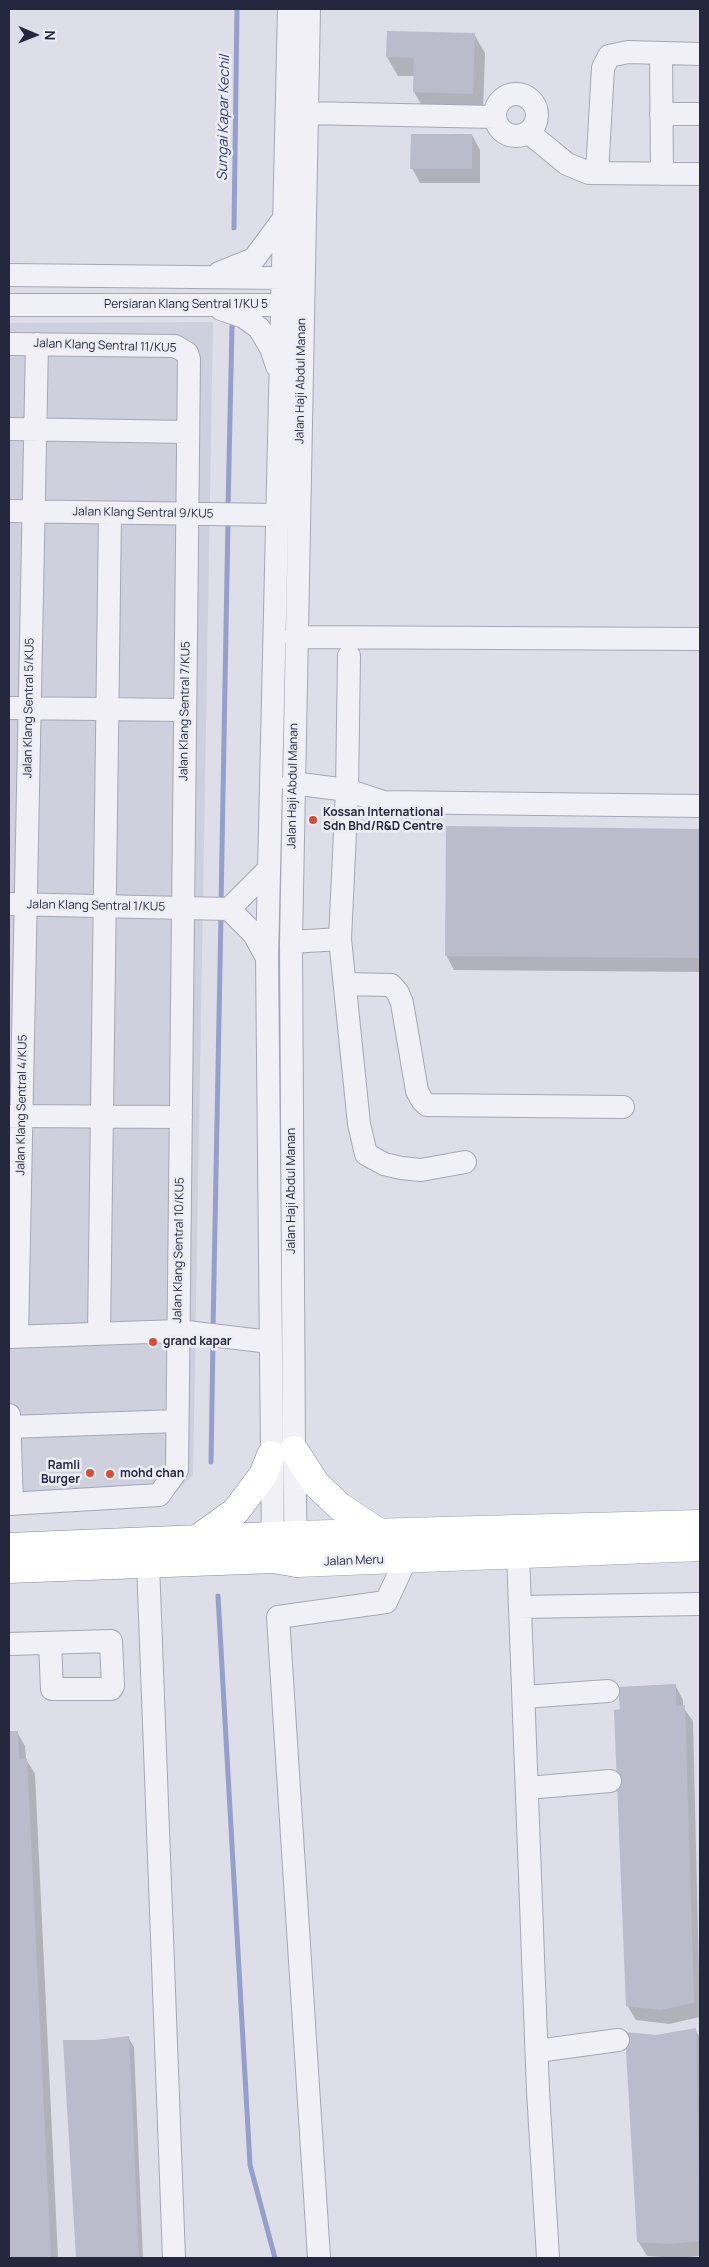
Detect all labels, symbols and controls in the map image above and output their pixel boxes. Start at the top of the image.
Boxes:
north arrow [10,10,60,60]
text: N [41,30,60,40]
water label: Sungai Kapar Kechil [215,55,233,181]
street label: Persiaran Klang Sentral 1/KU 5 [104,298,268,312]
street label: Jalan Haji Abdul Manan [293,318,309,444]
street label: Jalan Klang Sentral 11/KU5 [33,336,177,356]
street label: Jalan Klang Sentral 9/KU5 [72,505,214,521]
street label: Jalan Klang Sentral 5/KU5 [21,638,37,778]
street label: Jalan Klang Sentral 7/KU5 [177,641,193,781]
street label: Jalan Haji Abdul Manan [285,723,301,849]
place label: Kossan International Sdn Bhd/R&D Centre [323,806,443,834]
marker: Kossan International Sdn Bhd/R&D Centre [307,814,319,826]
street label: Jalan Klang Sentral 1/KU5 [27,898,165,914]
street label: Jalan Klang Sentral 4/KU5 [14,1035,30,1175]
street label: Jalan Haji Abdul Manan [285,1128,299,1254]
street label: Jalan Klang Sentral 10/KU5 [171,1177,187,1323]
place label: grand kapar [163,1335,232,1349]
marker: grand kapar [147,1336,159,1348]
place label: Ramli Burger [41,1459,80,1487]
marker: Ramli Burger [84,1467,96,1479]
place label: mohd chan [120,1467,184,1481]
marker: mohd chan [104,1468,116,1480]
street label: Jalan Meru [324,1553,384,1569]

